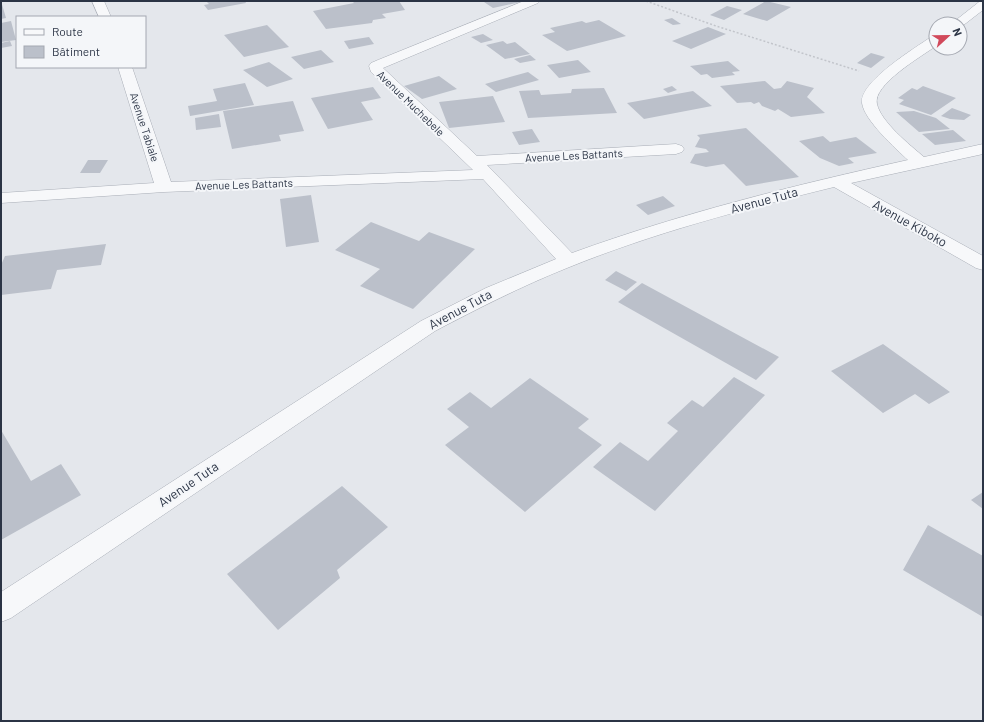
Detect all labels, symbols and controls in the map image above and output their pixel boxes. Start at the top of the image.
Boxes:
legend [16,16,146,68]
north arrow [928,16,968,56]
text: Route [52,24,83,38]
text: N [950,26,965,38]
text: Bâtiment [52,44,100,58]
street label: Avenue Muchebele [375,68,447,139]
street label: Avenue Tabiale [128,91,162,163]
street label: Avenue Les Battants [525,146,623,164]
street label: Avenue Les Battants [195,176,293,192]
street label: Avenue Tuta [729,183,799,217]
street label: Avenue Kiboko [870,196,950,250]
street label: Avenue Tuta [426,286,494,332]
street label: Avenue Tuta [155,458,221,510]

